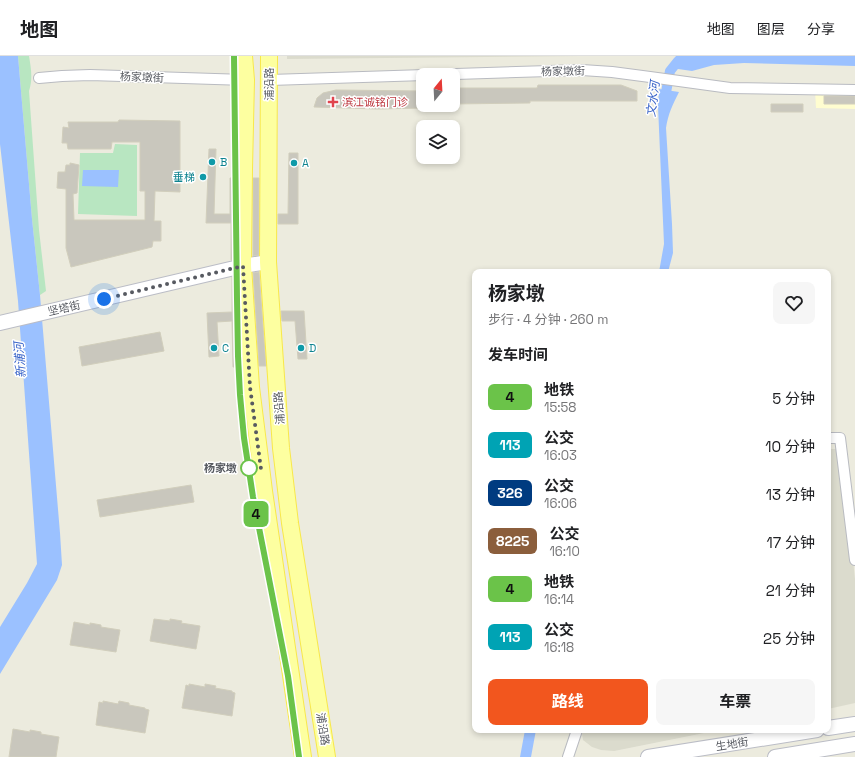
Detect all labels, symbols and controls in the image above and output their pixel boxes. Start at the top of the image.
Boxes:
text: 地图 [20,17,58,42]
text: 地图 [707,20,735,38]
text: 图层 [757,20,785,38]
text: 分享 [807,20,835,38]
street label: 杨家墩街 [541,64,585,78]
street label: 浦沿路 [262,68,276,101]
north arrow [416,68,460,112]
map controls [416,68,460,164]
street label: 杨家墩街 [120,69,164,85]
water label: 文水河 [643,78,663,118]
place label: 滨江诚铭门诊 [342,95,408,109]
marker: 滨江诚铭门诊 [327,96,339,108]
button: layers [416,120,460,164]
place label: B [220,155,227,169]
place label: A [302,156,309,170]
marker: B [207,157,217,167]
marker: A [289,158,299,168]
place label: 垂梯 [173,170,195,184]
marker: 垂梯 [198,172,208,182]
text: 杨家墩 [488,281,545,306]
button: heart [773,282,815,324]
your location [94,289,114,309]
street label: 坚塔街 [46,297,82,319]
text: 步行 · 4 分钟 · 260 m [488,311,608,328]
water label: 新浦河 [11,339,29,379]
place label: C [222,341,229,355]
place label: D [309,341,316,355]
marker: C [209,343,219,353]
marker: D [296,343,306,353]
text: 发车时间 [488,345,548,364]
text: 地铁 [544,380,574,399]
text: 4 [506,388,514,406]
text: 5 分钟 [772,389,815,408]
street label: 浦沿路 [271,391,287,425]
text: 15:58 [544,399,576,416]
text: 公交 [544,428,574,447]
text: 113 [499,436,521,454]
text: 10 分钟 [765,437,815,456]
text: 16:03 [544,447,577,464]
marker: 杨家墩 [240,459,258,477]
place label: 杨家墩 [204,461,237,475]
text: 公交 [544,476,574,495]
text: 326 [497,484,523,502]
text: 13 分钟 [766,485,815,504]
text: 16:06 [544,495,577,512]
line badge: 4 [243,501,269,527]
text: 4 [252,505,260,523]
text: 公交 [549,524,579,543]
text: 8225 [496,532,529,550]
text: 17 分钟 [766,533,815,552]
text: 16:10 [549,543,580,560]
text: 地铁 [544,572,574,591]
text: 4 [506,580,514,598]
text: 21 分钟 [766,581,815,600]
text: 16:14 [544,591,574,608]
text: 公交 [544,620,574,639]
text: 113 [499,628,521,646]
text: 25 分钟 [763,629,815,648]
text: 16:18 [544,639,574,656]
button: 路线 [488,679,648,725]
button: 车票 [656,679,815,725]
street label: 浦沿路 [314,712,332,746]
street label: 生地街 [715,735,749,753]

